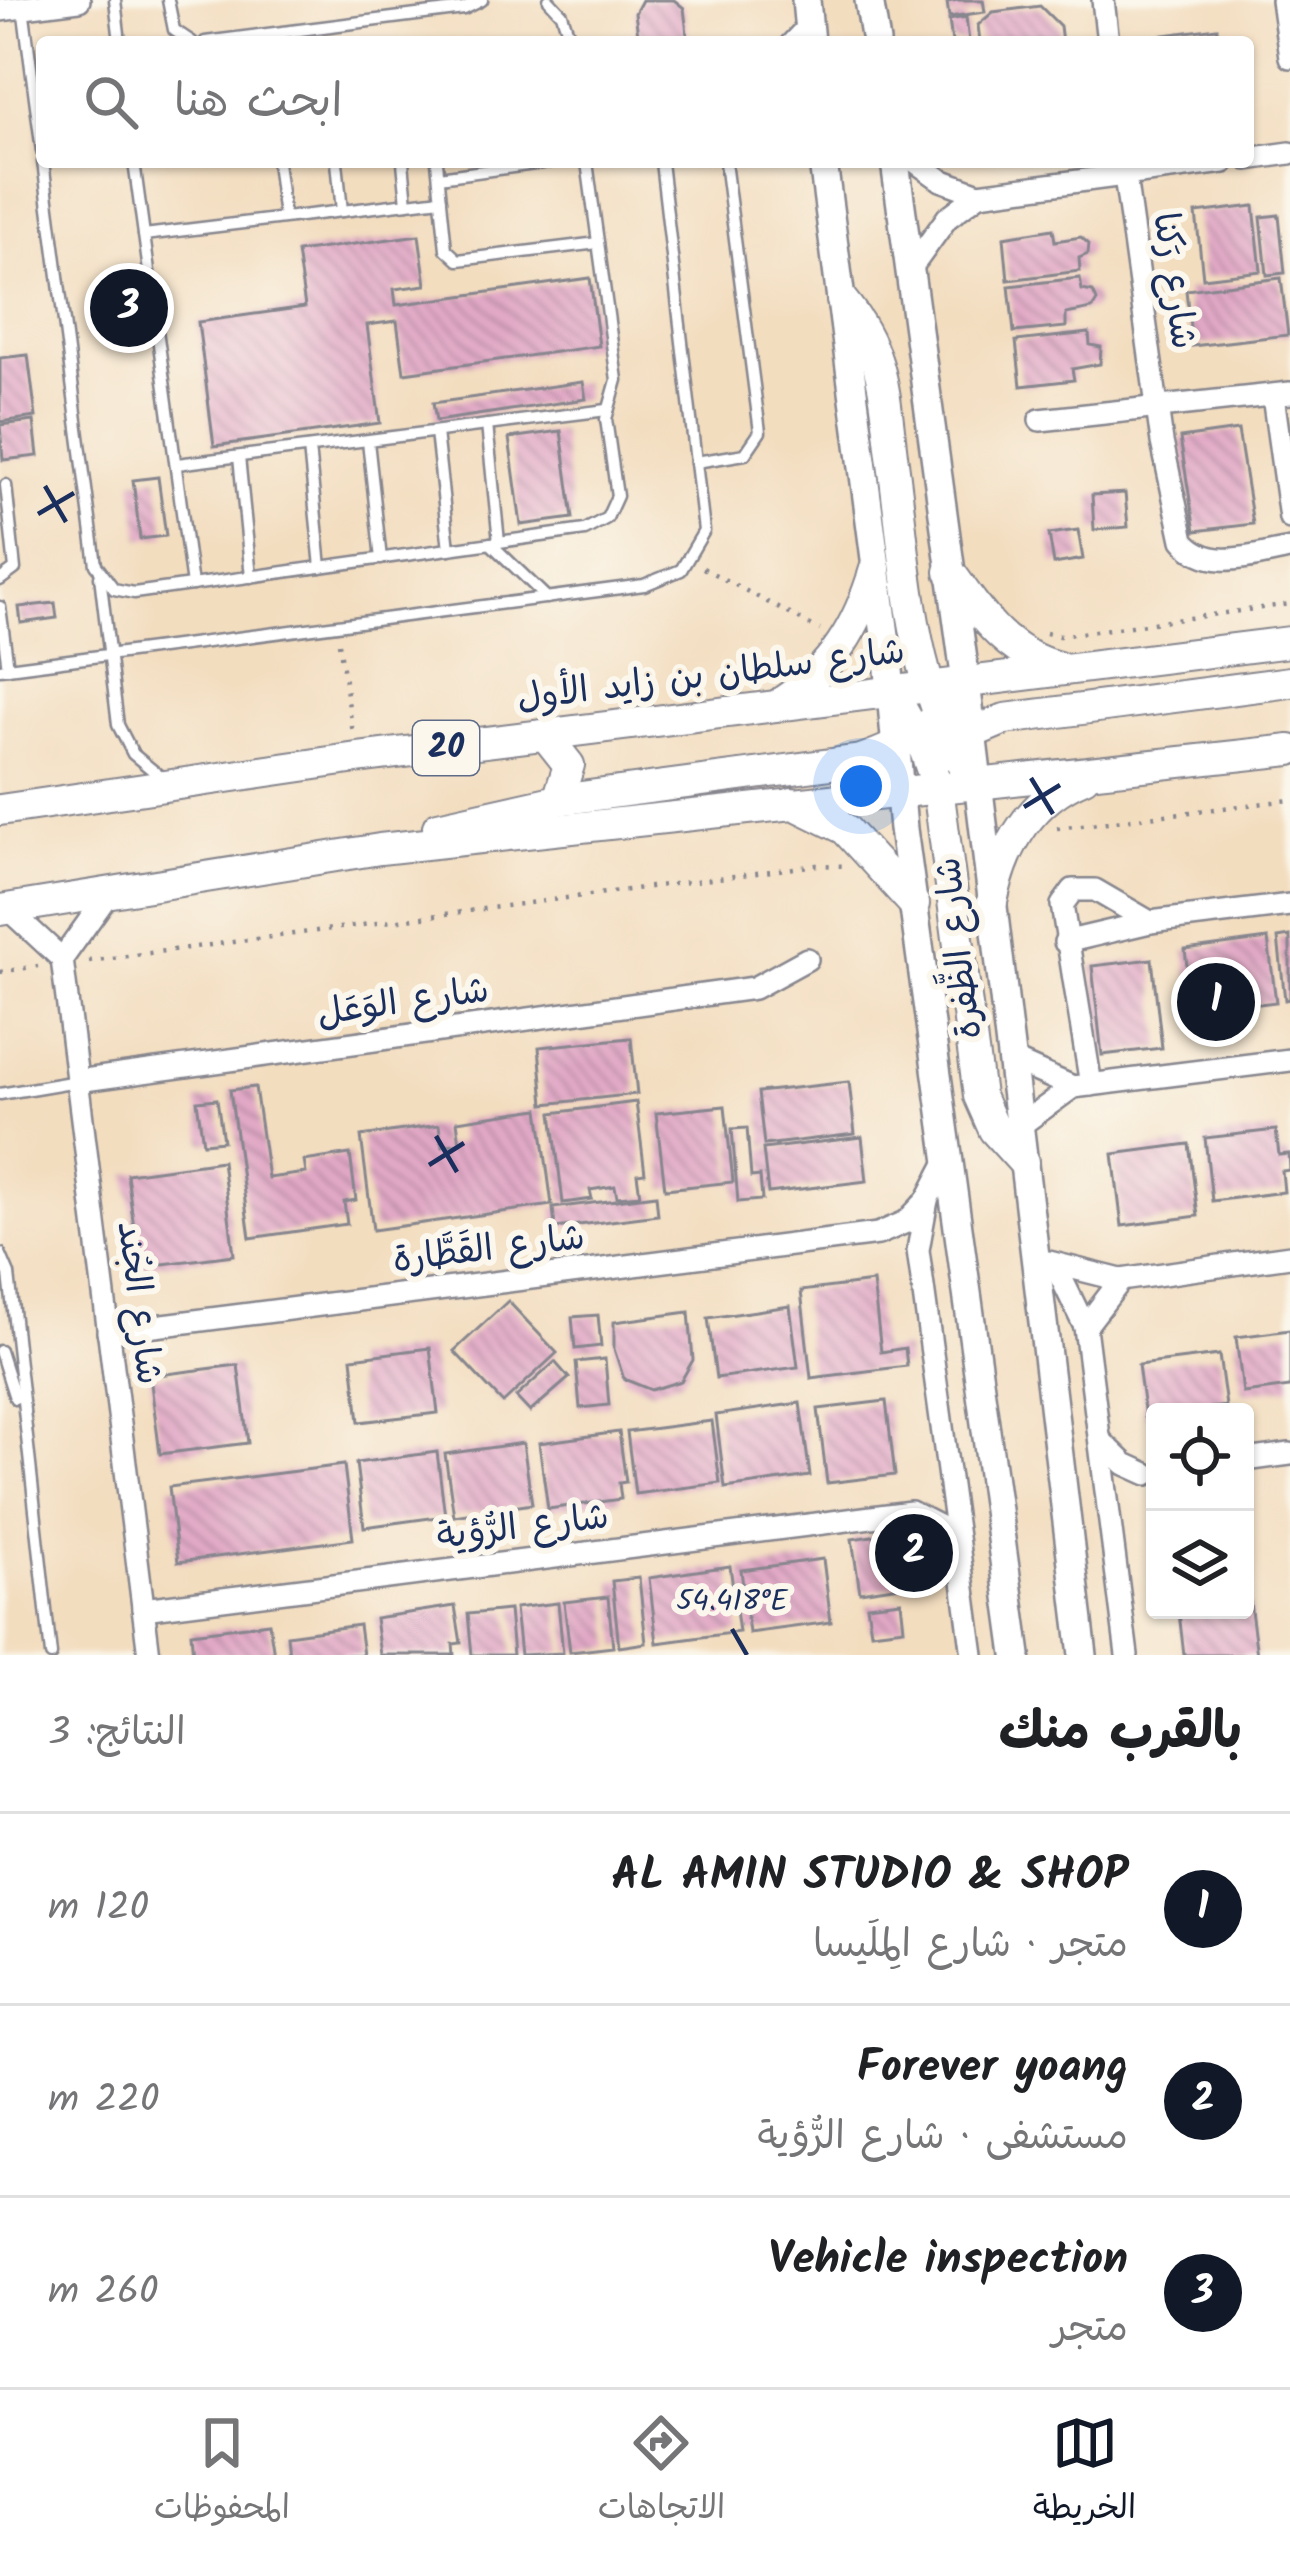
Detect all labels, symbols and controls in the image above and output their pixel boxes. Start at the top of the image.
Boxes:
search box [36,36,1254,168]
text: ابحث هنا [174,67,342,139]
icon: search [78,69,144,135]
street label: شارع رَكنا [1135,209,1211,353]
pin: 3 [90,263,168,353]
street label: شارع سلطان بن زايد الأول [514,624,908,728]
road number: 20 [413,721,479,775]
your location [831,756,891,816]
street label: شارع الظَّفرة [917,854,999,1043]
pin: 1 [1177,957,1255,1047]
street label: شارع الوَعَل [313,963,493,1043]
street label: شارع القَطَّارة [390,1210,588,1290]
street label: شارع الجُند [100,1218,176,1388]
map controls [1146,1403,1254,1619]
button: locate [1146,1403,1254,1511]
street label: شارع الرُّؤية [434,1489,612,1567]
pin: 2 [875,1508,953,1598]
button: layers [1146,1511,1254,1619]
text: 54.418°E [676,1578,789,1626]
text: بالقرب منك [999,1693,1242,1774]
text: النتائج: 3 [48,1703,186,1765]
text: AL AMIN STUDIO & SHOP [611,1841,1128,1913]
text: 120 m [48,1878,149,1940]
text: 1 [1197,1878,1209,1940]
text: متجر · شارع المِلَيسا [813,1915,1128,1977]
text: Forever yoang [857,2033,1128,2105]
text: 220 m [48,2070,160,2132]
text: 2 [1192,2070,1214,2132]
text: مستشفى · شارع الرُّؤية [757,2107,1128,2169]
text: Vehicle inspection [769,2225,1128,2297]
text: 260 m [48,2262,159,2324]
text: 3 [1192,2262,1214,2324]
text: متجر [1052,2299,1128,2361]
tab: المحفوظات [154,2410,290,2536]
tab: الاتجاهات [598,2410,725,2536]
tab: الخريطة [1033,2410,1136,2536]

